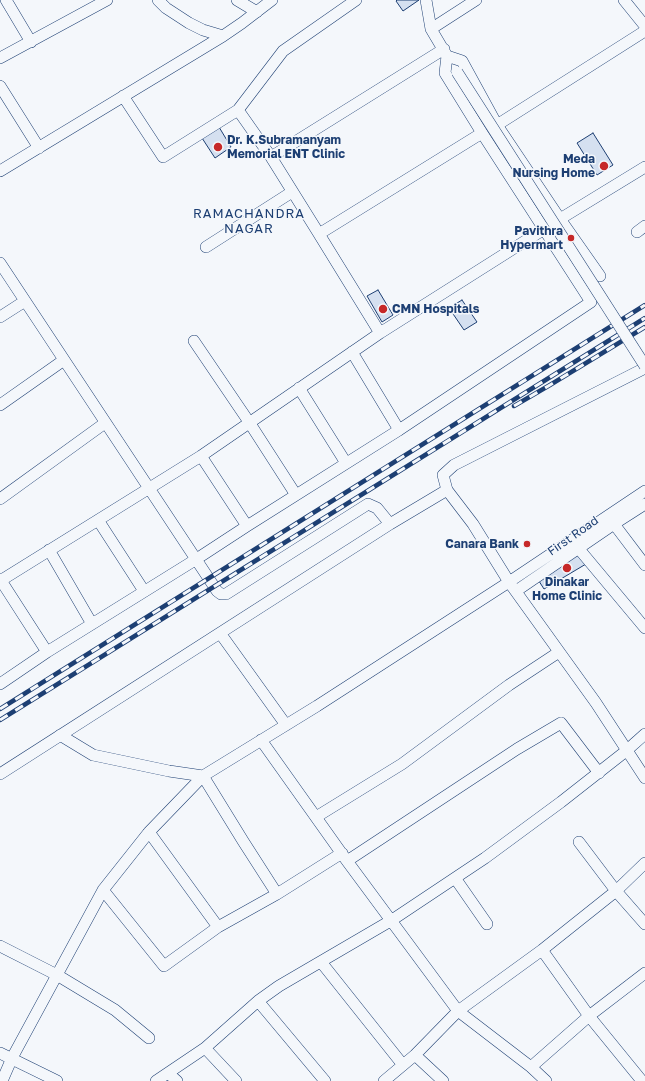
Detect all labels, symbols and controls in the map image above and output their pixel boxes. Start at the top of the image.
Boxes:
place label: Dr. K.Subramanyam Memorial ENT Clinic [227,133,345,161]
marker: Dr. K.Subramanyam Memorial ENT Clinic [212,141,224,153]
place label: Meda Nursing Home [513,152,595,180]
marker: Meda Nursing Home [598,160,610,172]
district label: RAMACHANDRA NAGAR [193,206,305,237]
place label: Pavithra Hypermart [500,224,563,252]
marker: Pavithra Hypermart [566,233,576,243]
place label: CMN Hospitals [392,302,480,316]
marker: CMN Hospitals [377,303,389,315]
street label: First Road [545,513,601,559]
place label: Canara Bank [445,537,519,551]
marker: Canara Bank [522,539,532,549]
marker: Dinakar Home Clinic [561,562,573,574]
place label: Dinakar Home Clinic [532,575,602,603]

